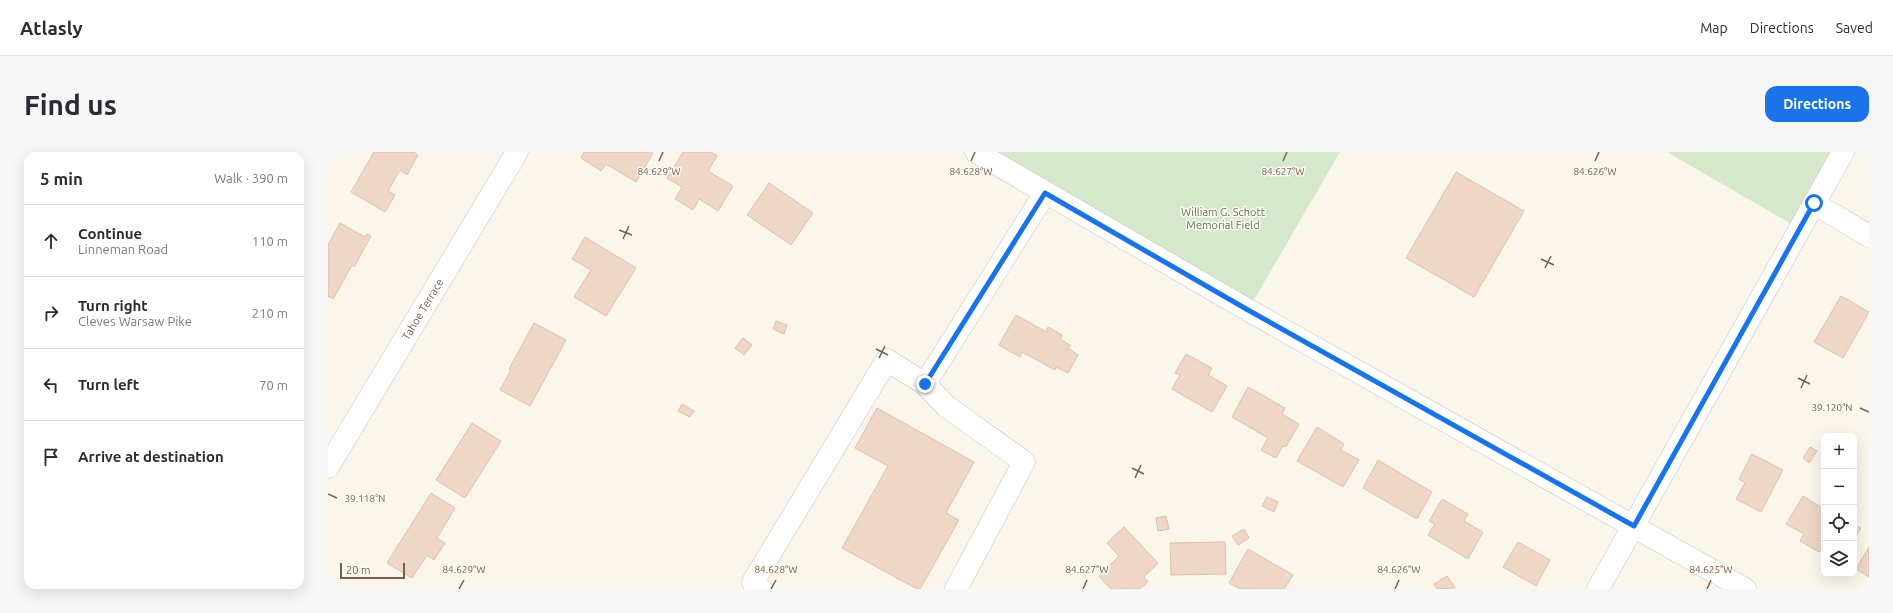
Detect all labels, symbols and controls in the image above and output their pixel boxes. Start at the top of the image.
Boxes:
text: Atlasly [20,17,83,39]
text: Map [1700,20,1728,36]
text: Directions [1750,20,1814,36]
text: Saved [1836,20,1873,36]
button: Directions [1765,86,1869,122]
text: Find us [24,89,117,120]
text: 84.629°W [637,166,681,177]
text: 84.628°W [949,166,993,177]
text: 84.627°W [1261,166,1305,177]
text: 84.626°W [1573,166,1617,177]
text: 5 min [40,169,83,188]
text: Walk · 390 m [214,171,288,185]
route start [1805,194,1823,212]
park label: William G. Schott Memorial Field [1181,206,1266,231]
text: Continue [78,225,142,242]
icon: ahead [40,230,62,252]
text: 110 m [252,234,288,248]
text: Linneman Road [78,242,168,256]
street label: Tahoe Terrace [400,276,446,342]
text: Turn right [78,297,148,314]
icon: right [40,302,62,324]
text: 210 m [252,306,288,320]
text: Cleves Warsaw Pike [78,314,192,328]
icon: left [40,374,62,396]
route end [916,375,934,393]
text: Turn left [78,376,139,393]
text: 70 m [259,378,288,392]
text: 39.120°N [1811,402,1853,413]
map controls [1821,433,1857,577]
button: + [1821,433,1857,469]
icon: arrive [40,446,62,468]
text: Arrive at destination [78,448,224,465]
button: − [1821,469,1857,505]
text: 39.118°N [344,493,386,504]
button: locate [1821,505,1857,541]
button: layers [1821,541,1857,577]
scale bar [340,561,405,580]
text: 20 m [346,564,370,576]
text: 84.629°W [442,564,486,575]
text: 84.628°W [754,564,798,575]
text: 84.627°W [1065,564,1109,575]
text: 84.626°W [1377,564,1421,575]
text: 84.625°W [1689,564,1733,575]

